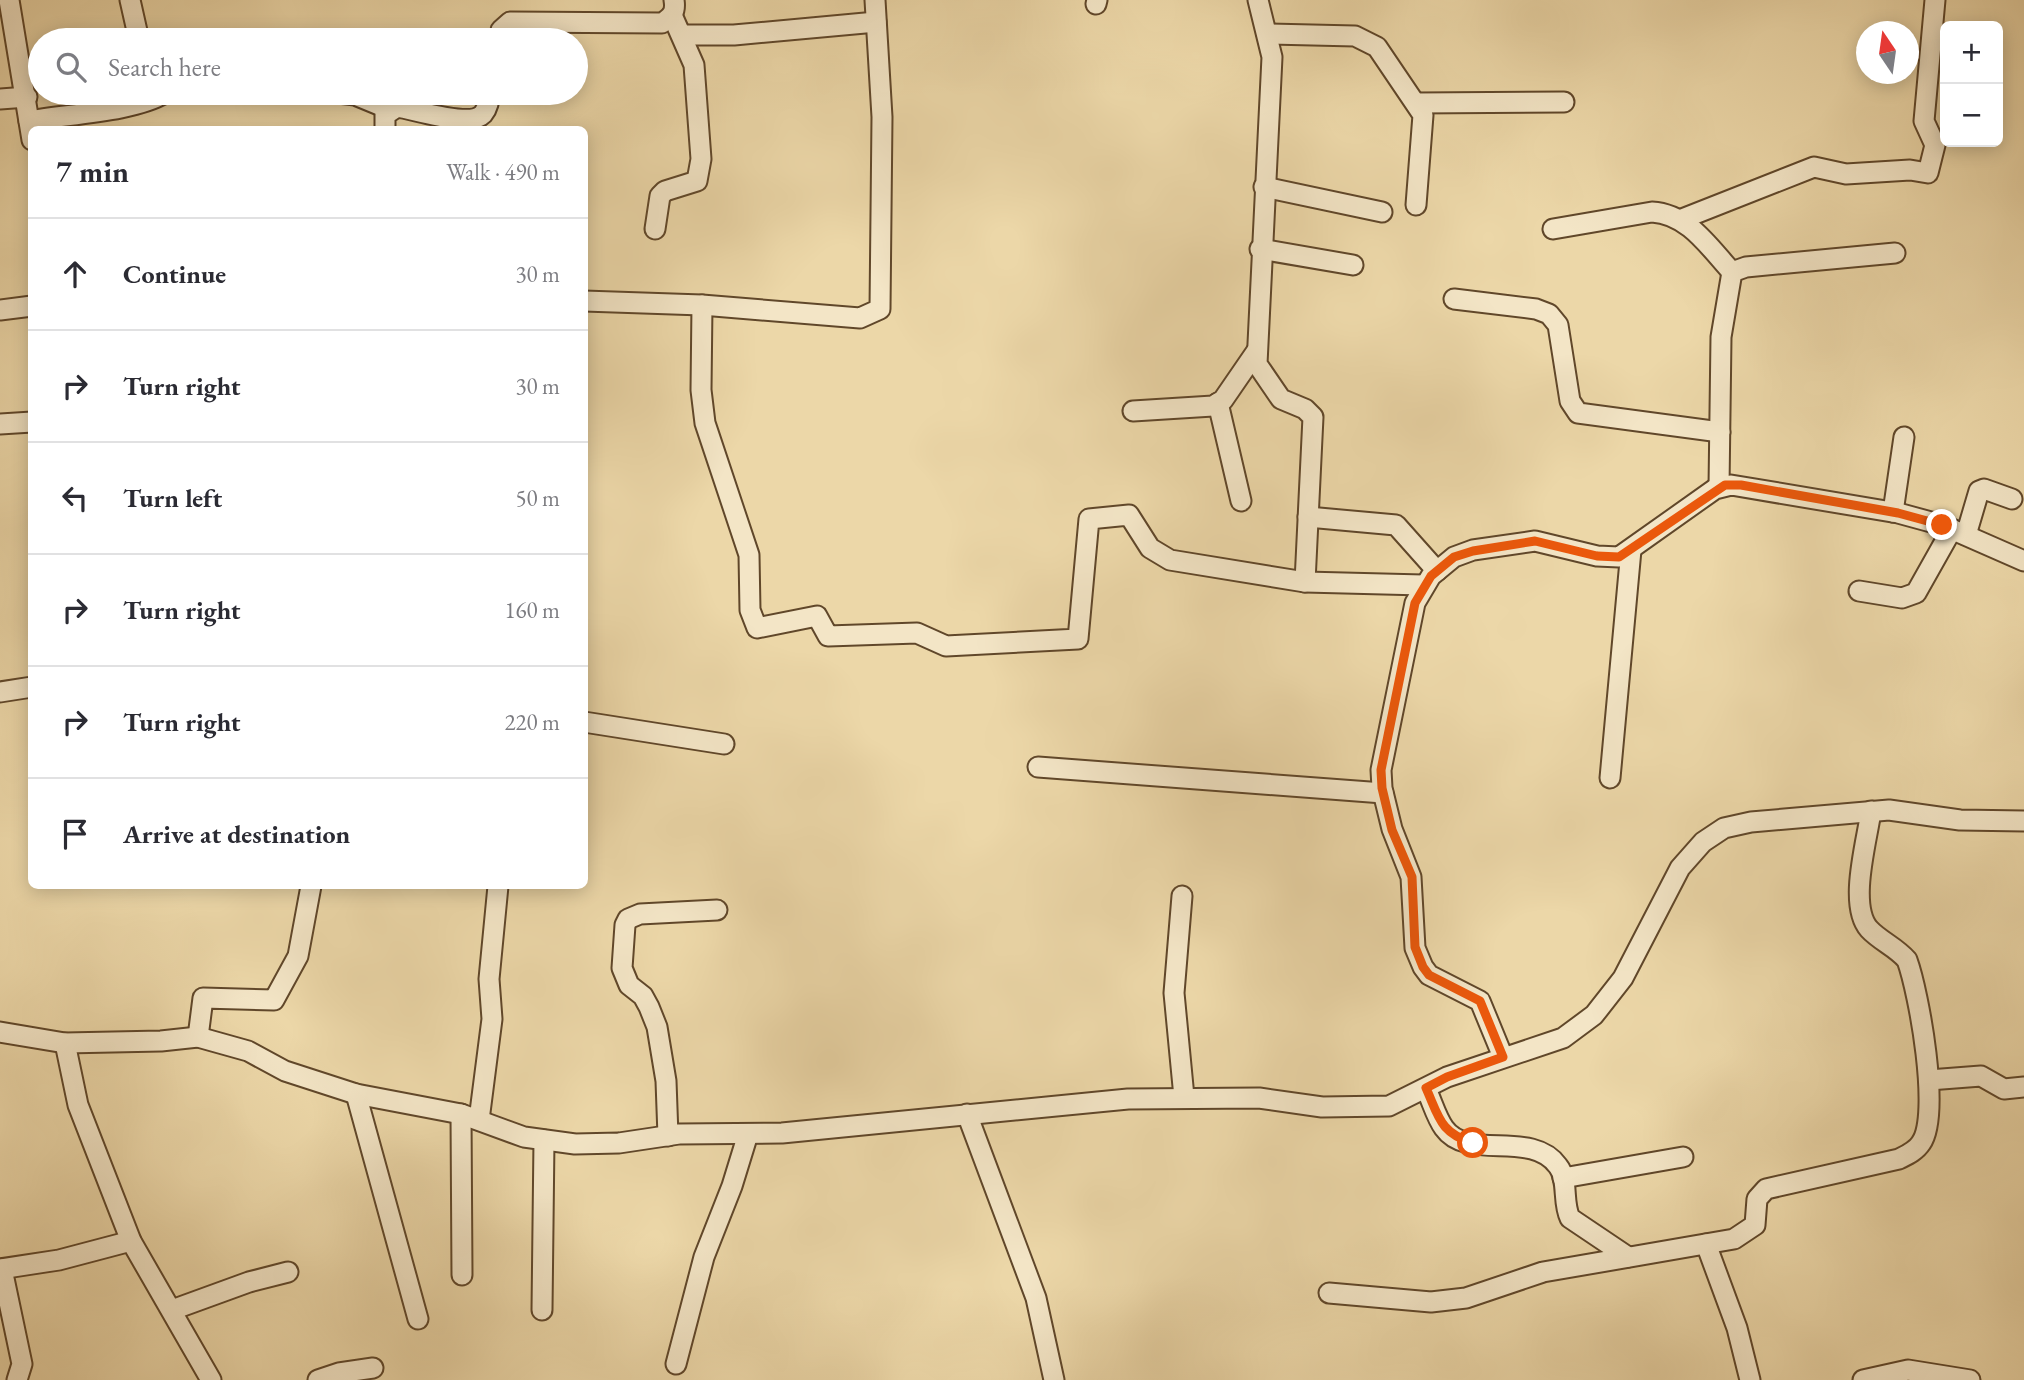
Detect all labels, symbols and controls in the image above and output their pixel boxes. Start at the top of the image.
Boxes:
north arrow [1856,21,1919,84]
map controls [1940,21,2003,147]
button: + [1940,21,2003,84]
search box [28,28,588,105]
icon: search [52,48,90,86]
text: Search here [108,50,221,84]
button: − [1940,84,2003,147]
text: 7 min [56,152,129,191]
text: Walk · 490 m [446,157,560,187]
icon: ahead [56,255,94,293]
text: Continue [123,257,226,291]
text: 30 m [515,259,560,289]
icon: right [56,367,94,405]
text: Turn right [123,369,241,403]
text: 30 m [515,371,560,401]
icon: left [56,479,94,517]
text: Turn left [123,481,222,515]
text: 50 m [515,483,560,513]
route end [1926,509,1957,540]
icon: right [56,591,94,629]
text: Turn right [123,593,241,627]
text: 160 m [504,595,560,625]
icon: right [56,703,94,741]
text: Turn right [123,705,241,739]
text: 220 m [504,707,560,737]
icon: arrive [56,815,94,853]
text: Arrive at destination [123,817,350,851]
route start [1457,1127,1488,1158]

